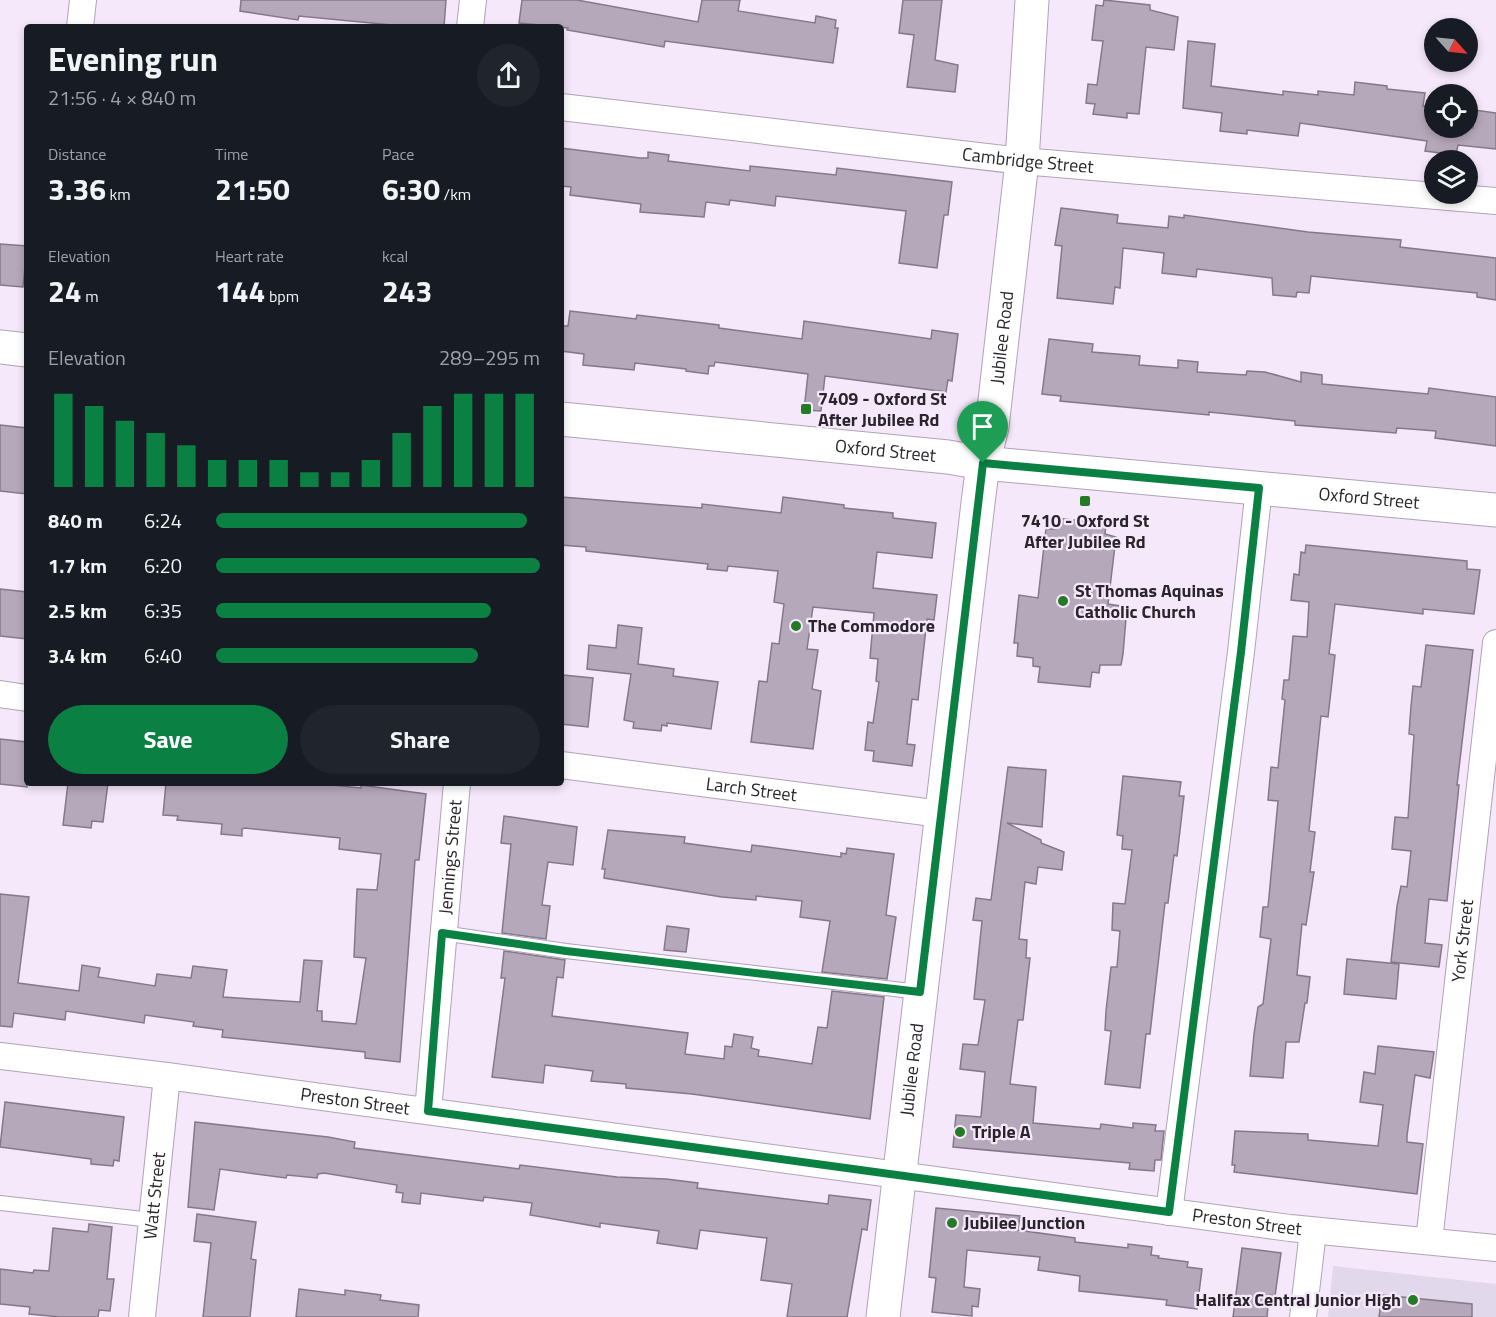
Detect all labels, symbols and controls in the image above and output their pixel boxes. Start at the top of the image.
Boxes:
north arrow [1424,18,1478,72]
map controls [1424,18,1478,204]
text: Evening run [48,34,218,84]
button: share [477,44,540,107]
text: 21:56 · 4 × 840 m [48,82,196,113]
button: locate [1424,84,1478,138]
street label: Cambridge Street [961,140,1095,180]
text: Distance [48,142,106,166]
text: Time [215,142,248,166]
text: Pace [382,142,414,166]
button: layers [1424,150,1478,204]
text: 3.36 [48,166,106,212]
text: 21:50 [215,166,290,212]
text: 6:30 [382,166,440,212]
text: km [106,182,131,206]
text: /km [440,182,471,206]
text: Elevation [48,244,110,268]
text: Heart rate [215,244,284,268]
text: kcal [382,244,408,268]
text: 24 [48,268,82,314]
text: 144 [215,268,265,314]
text: 243 [382,268,432,314]
text: m [82,284,99,308]
text: bpm [265,284,299,308]
street label: Jubilee Road [983,289,1020,385]
text: Elevation [48,342,126,373]
text: 289–295 m [439,342,540,373]
place label: 7409 - Oxford St After Jubilee Rd [818,385,947,433]
pin [957,401,1008,463]
marker: 7409 - Oxford St After Jubilee Rd [799,402,813,416]
icon: arrive [966,410,999,443]
street label: Oxford Street [834,432,938,469]
street label: Oxford Street [1317,480,1421,516]
marker: 7410 - Oxford St After Jubilee Rd [1078,494,1092,508]
text: 840 m [48,505,103,536]
text: 6:24 [144,505,182,536]
place label: 7410 - Oxford St After Jubilee Rd [1021,507,1150,555]
text: 1.7 km [48,550,107,581]
text: 6:20 [144,550,182,581]
place label: St Thomas Aquinas Catholic Church [1075,577,1224,625]
marker: St Thomas Aquinas Catholic Church [1056,594,1070,608]
text: 2.5 km [48,595,107,626]
text: 6:35 [144,595,182,626]
place label: The Commodore [808,612,935,639]
marker: The Commodore [789,619,803,633]
text: 3.4 km [48,640,107,671]
text: 6:40 [144,640,182,671]
button: Save [48,705,288,774]
button: Share [300,705,540,774]
street label: Larch Street [704,770,799,808]
street label: Jennings Street [431,798,469,916]
street label: York Street [1444,897,1480,984]
street label: Jubilee Road [893,1022,930,1118]
street label: Preston Street [299,1080,412,1122]
place label: Triple A [972,1118,1031,1145]
marker: Triple A [953,1125,967,1139]
street label: Watt Street [136,1150,172,1241]
street label: Preston Street [1191,1201,1304,1242]
place label: Jubilee Junction [964,1209,1085,1236]
marker: Jubilee Junction [945,1216,959,1230]
place label: Halifax Central Junior High [1195,1286,1401,1313]
marker: Halifax Central Junior High [1406,1293,1420,1307]

